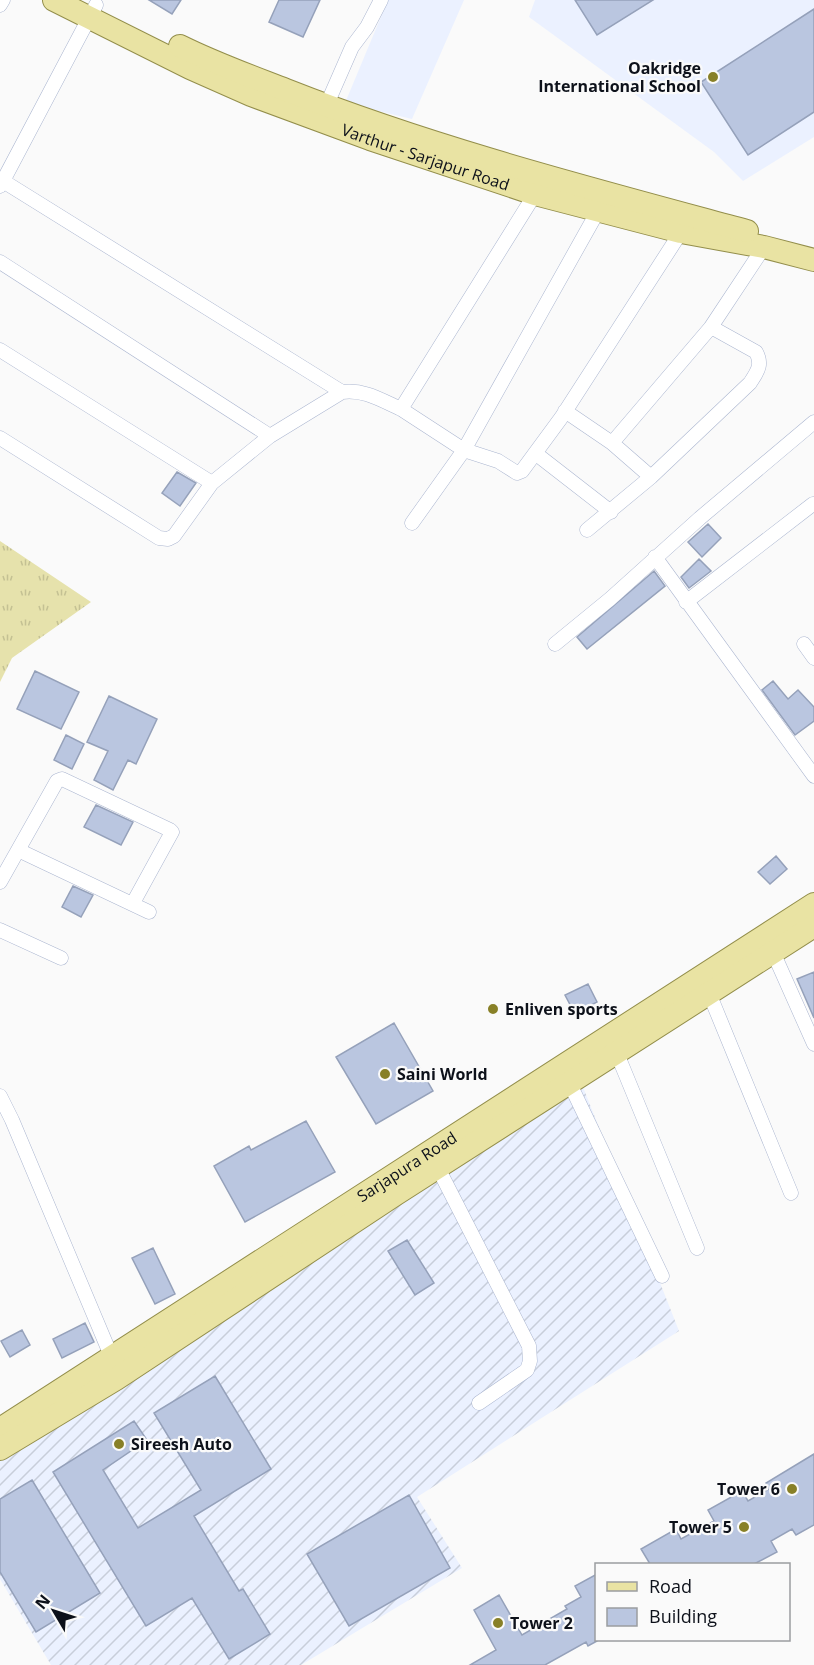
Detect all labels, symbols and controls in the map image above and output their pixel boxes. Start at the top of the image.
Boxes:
place label: Oakridge International School [538,57,701,97]
marker: Oakridge International School [706,70,720,84]
street label: Varthur - Sarjapur Road [338,118,512,196]
place label: Enliven sports [505,998,618,1020]
marker: Enliven sports [486,1002,500,1016]
place label: Saini World [397,1063,488,1085]
marker: Saini World [378,1067,392,1081]
street label: Sarjapura Road [353,1126,461,1207]
place label: Sireesh Auto [131,1433,232,1455]
marker: Sireesh Auto [112,1437,126,1451]
place label: Tower 6 [717,1478,780,1500]
marker: Tower 6 [785,1482,799,1496]
place label: Tower 5 [669,1516,732,1538]
marker: Tower 5 [737,1520,751,1534]
legend [595,1563,790,1641]
text: Road [649,1574,692,1598]
north arrow [24,1581,84,1641]
text: N [30,1590,55,1614]
text: Building [649,1604,717,1628]
place label: Tower 2 [510,1612,573,1634]
marker: Tower 2 [491,1616,505,1630]

